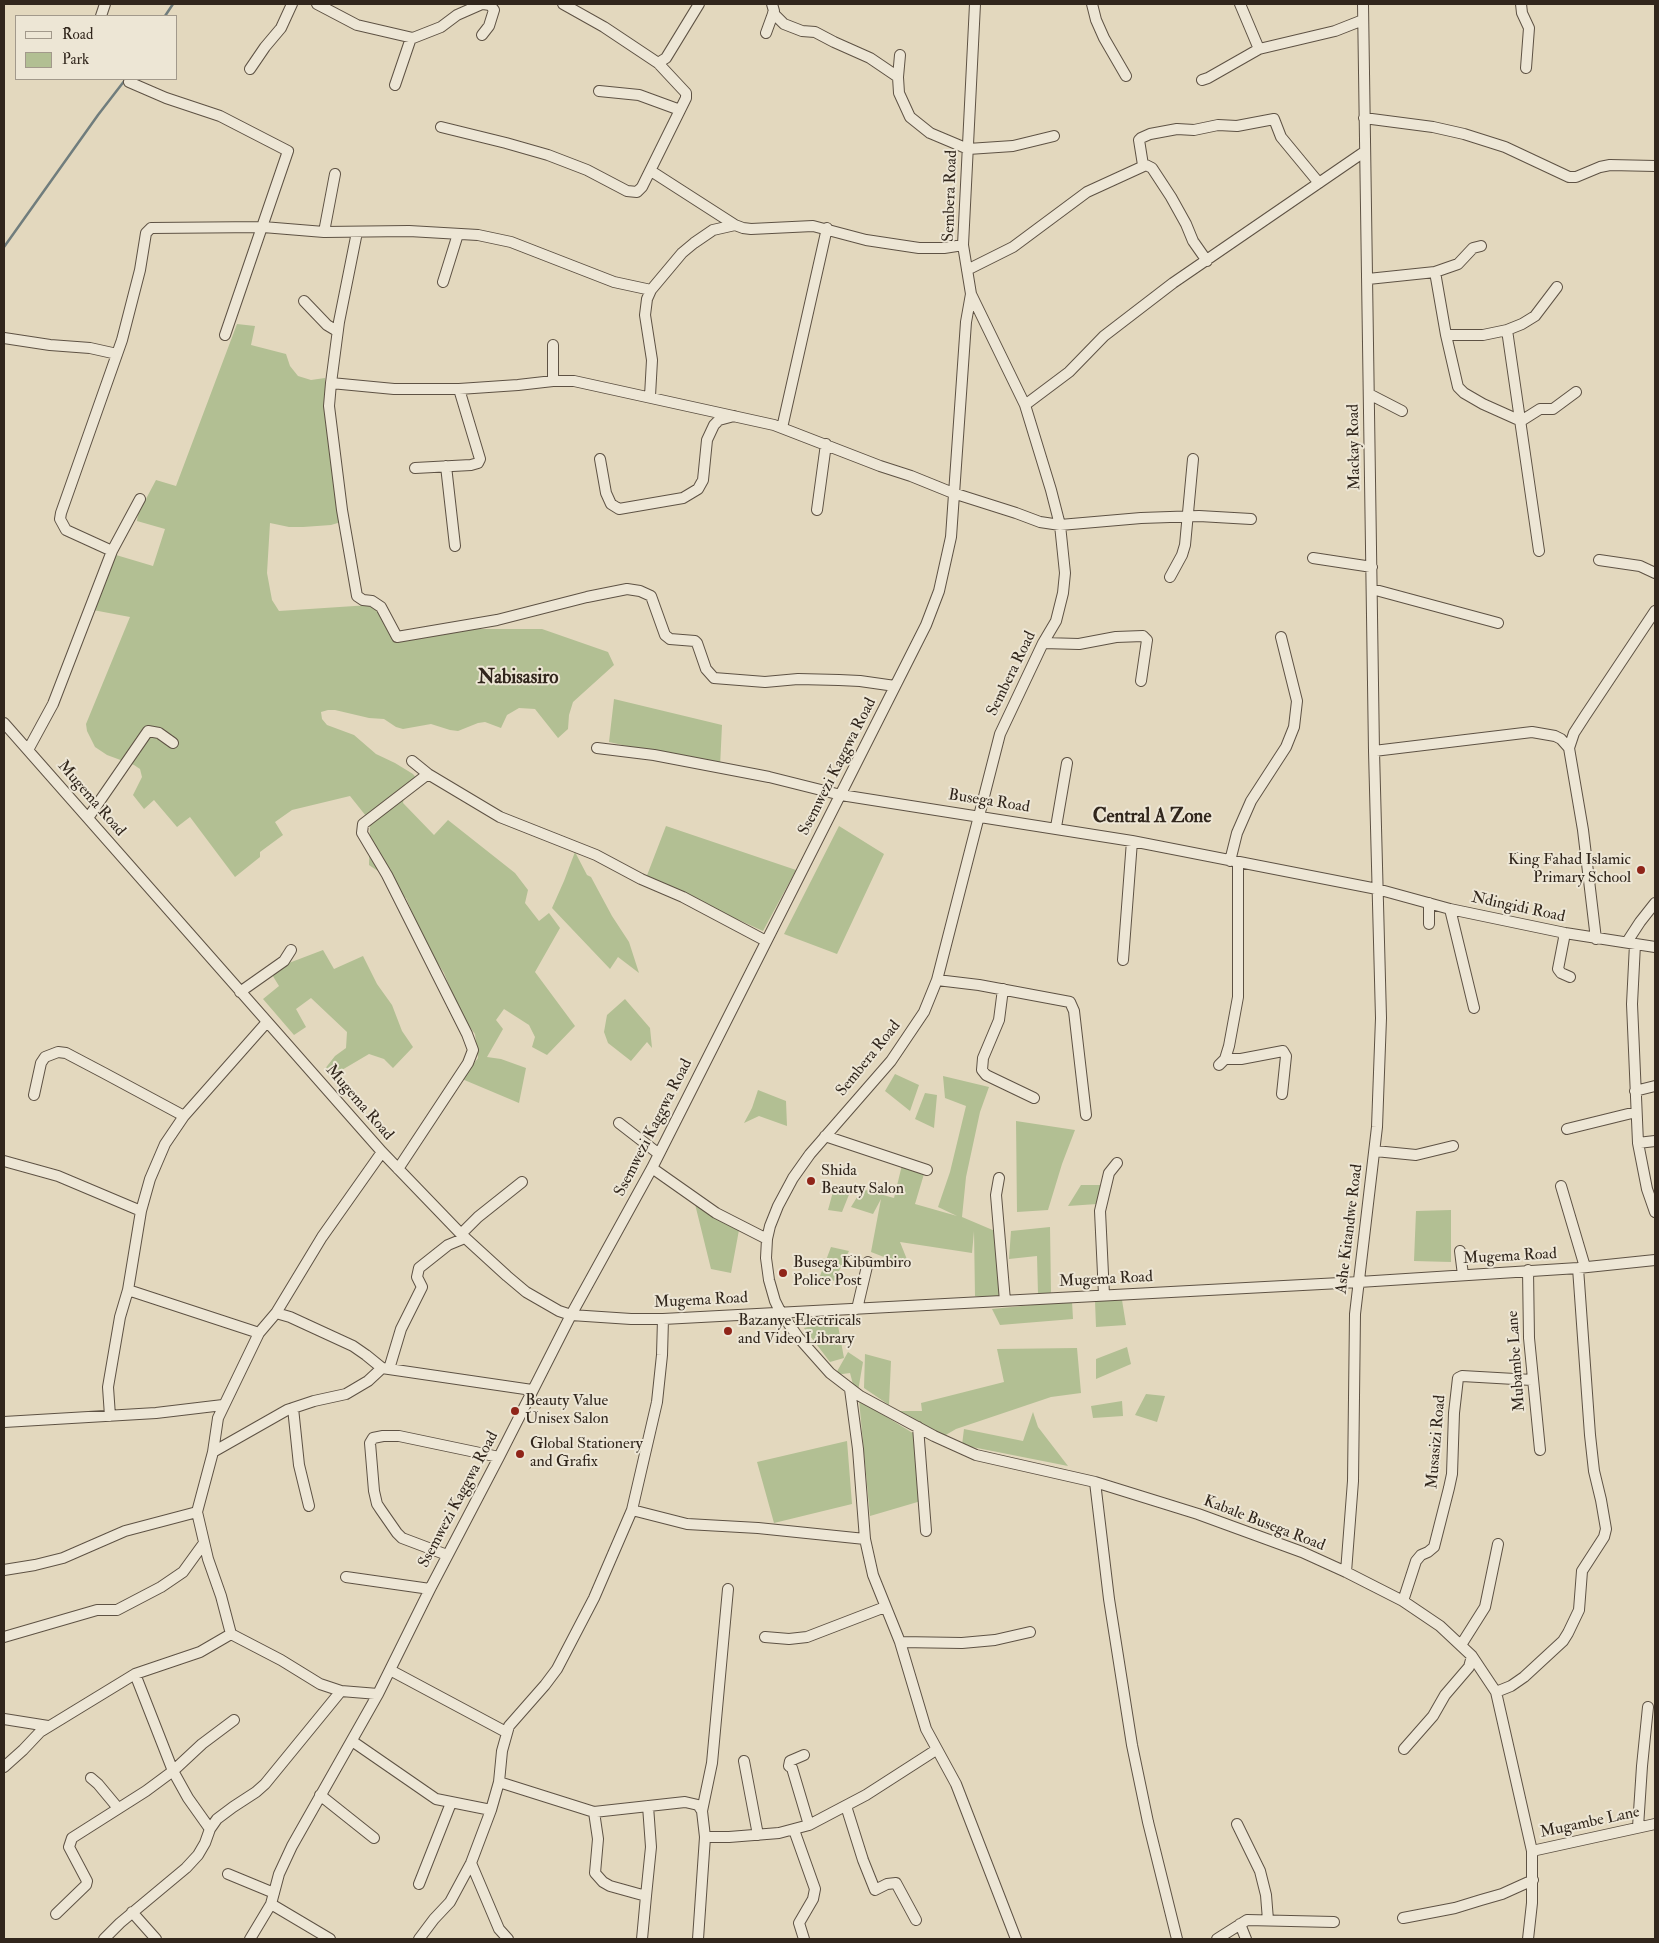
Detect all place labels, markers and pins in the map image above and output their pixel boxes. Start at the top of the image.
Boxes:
place label: King Fahad Islamic Primary School [1508,851,1631,889]
marker: King Fahad Islamic Primary School [1635,864,1647,876]
place label: Shida Beauty Salon [821,1162,904,1200]
marker: Shida Beauty Salon [805,1175,817,1187]
place label: Busega Kibumbiro Police Post [793,1254,911,1292]
marker: Busega Kibumbiro Police Post [777,1267,789,1279]
place label: Bazanye Electricals and Video Library [738,1312,861,1350]
marker: Bazanye Electricals and Video Library [722,1325,734,1337]
place label: Beauty Value Unisex Salon [525,1392,609,1430]
marker: Beauty Value Unisex Salon [509,1405,521,1417]
place label: Global Stationery and Grafix [530,1435,643,1473]
marker: Global Stationery and Grafix [514,1448,526,1460]

